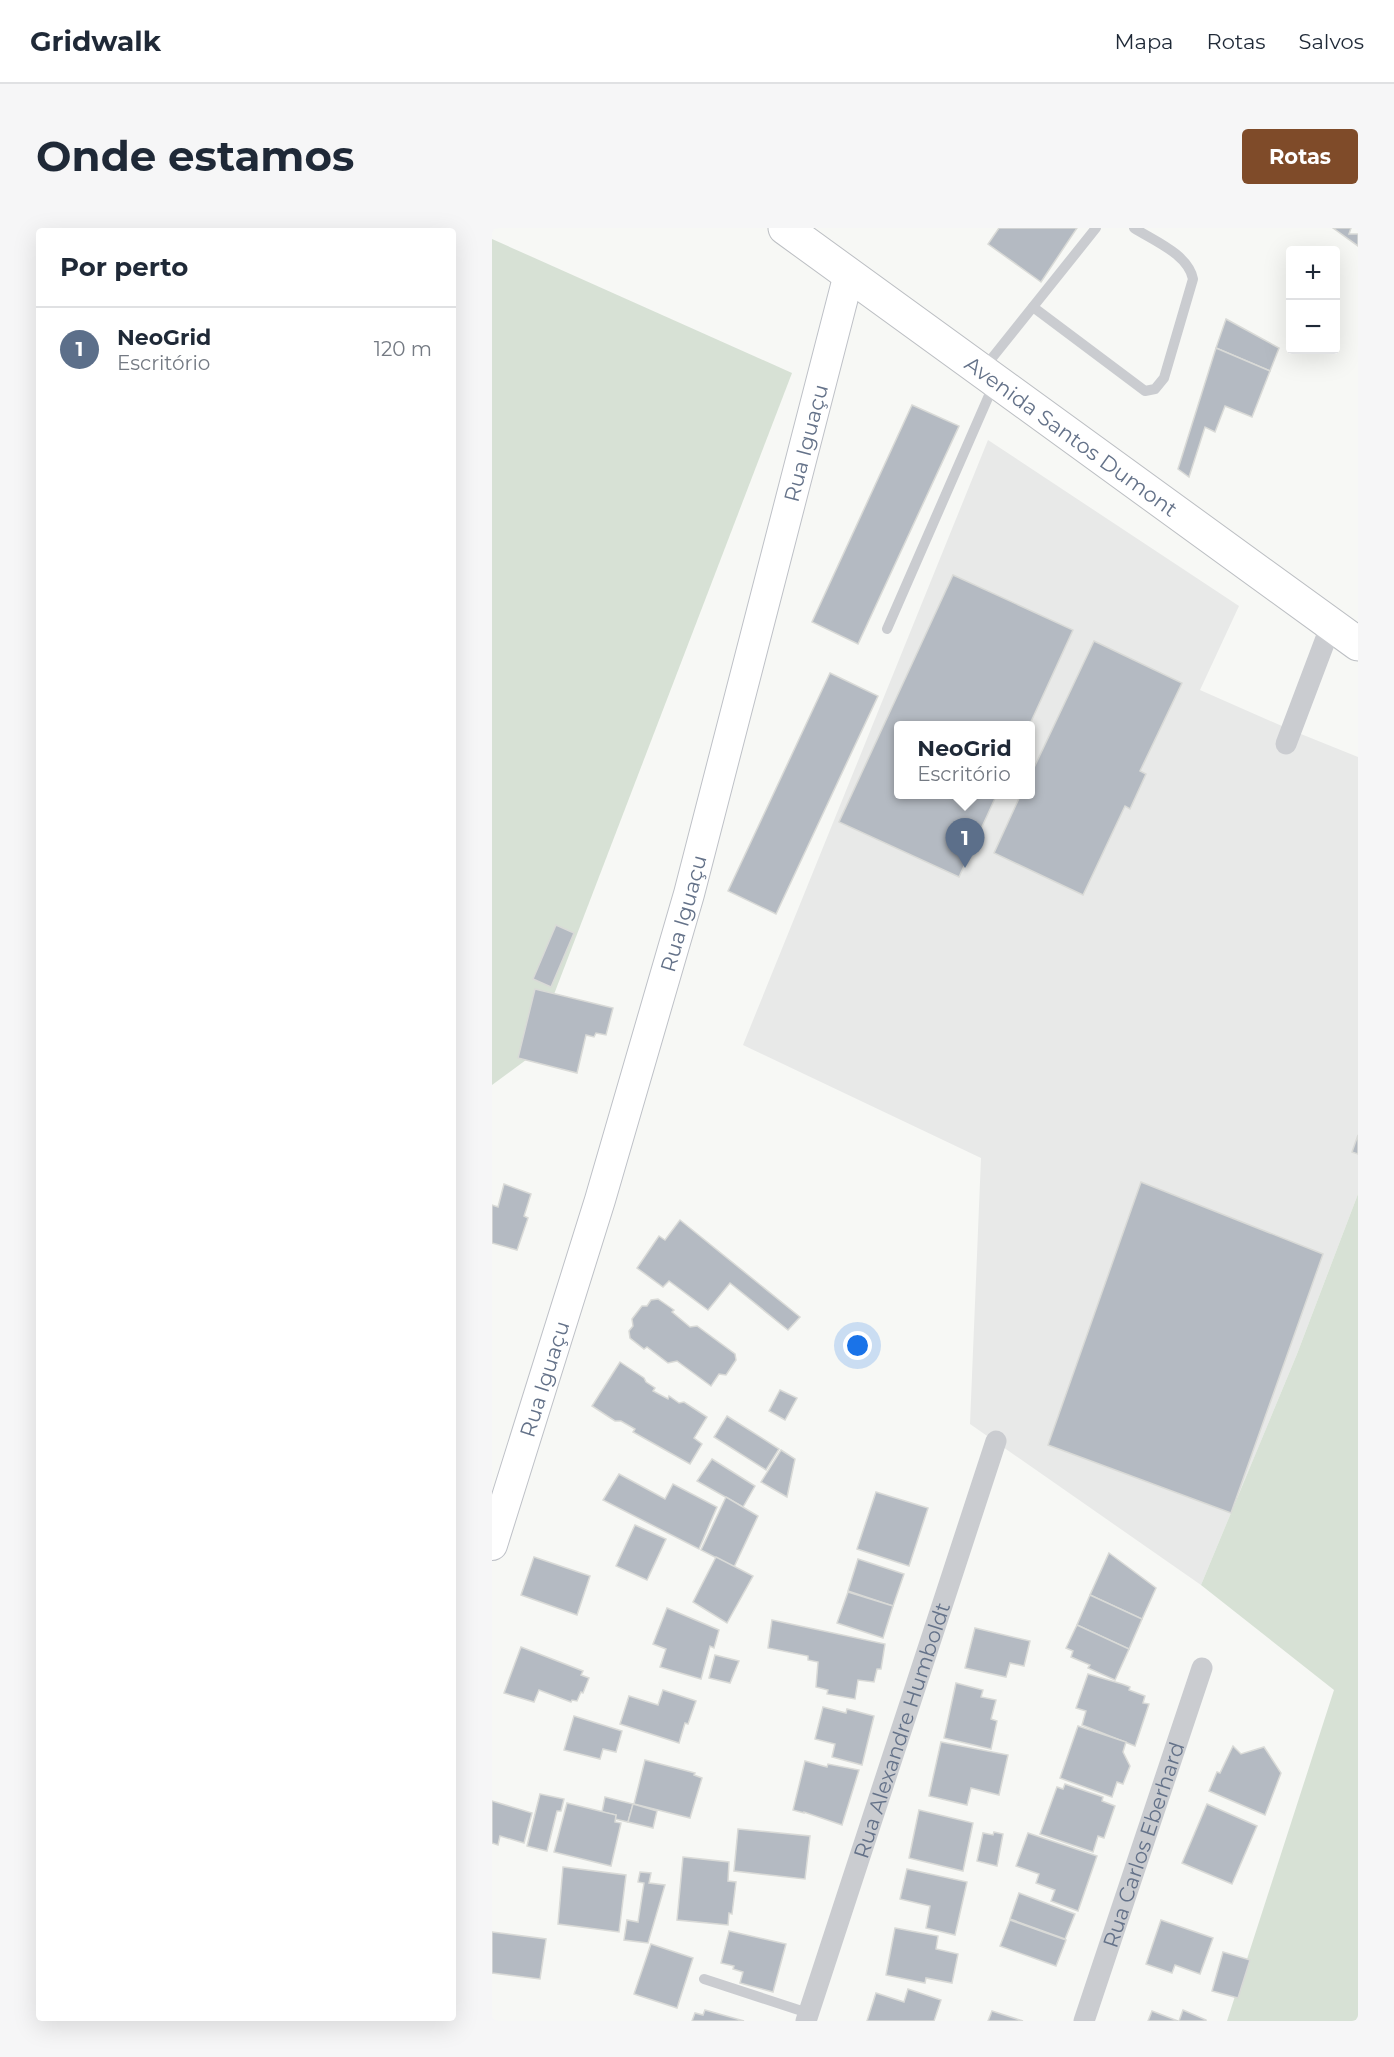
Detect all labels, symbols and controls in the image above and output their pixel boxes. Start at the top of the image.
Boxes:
text: Gridwalk [30,24,161,58]
text: Mapa [1114,29,1173,54]
text: Rotas [1206,29,1266,54]
text: Salvos [1299,29,1364,54]
button: Rotas [1242,129,1358,184]
text: Onde estamos [36,130,354,182]
map controls [1286,246,1340,354]
button: + [1286,246,1340,300]
text: Por perto [60,251,188,283]
button: − [1286,300,1340,354]
text: NeoGrid [117,324,211,351]
text: 1 [76,337,83,361]
text: 120 m [374,337,432,361]
street label: Avenida Santos Dumont [960,350,1183,521]
text: Escritório [117,351,210,375]
street label: Rua Iguaçu [778,382,833,504]
popup [894,721,1035,799]
text: NeoGrid [917,735,1012,762]
text: Escritório [917,762,1011,786]
pin: 1 [946,818,984,868]
street label: Rua Iguaçu [655,852,711,975]
street label: Rua Iguaçu [514,1318,574,1440]
your location [843,1331,872,1360]
street label: Rua Alexandre Humboldt [848,1599,955,1861]
street label: Rua Carlos Eberhard [1097,1738,1189,1951]

